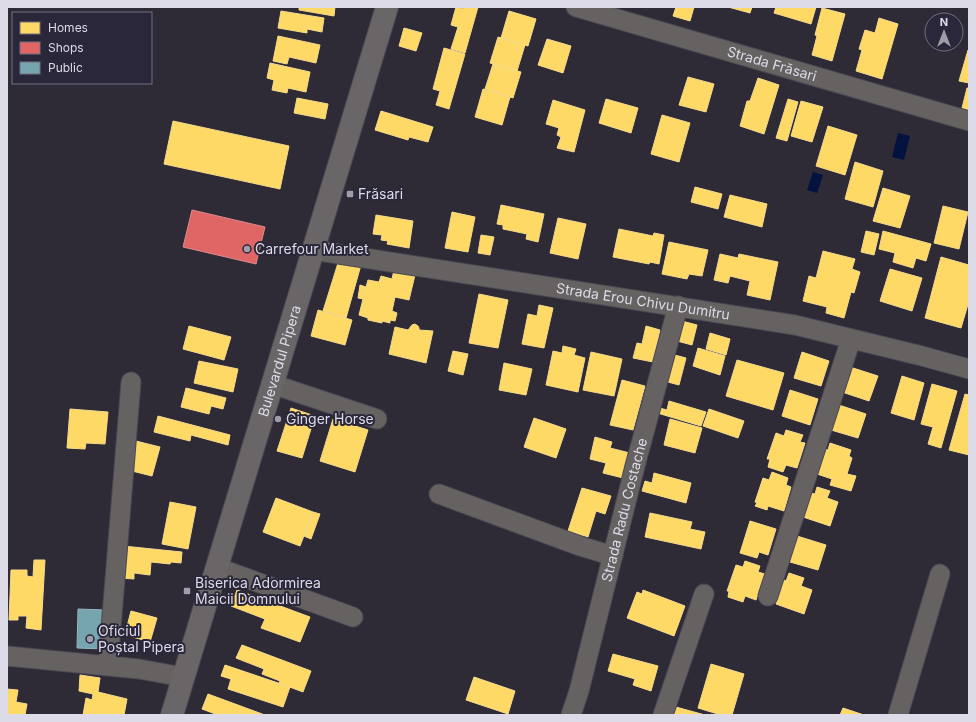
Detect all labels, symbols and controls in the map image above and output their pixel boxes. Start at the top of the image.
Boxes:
legend [12,12,152,84]
north arrow [924,12,964,52]
text: N [940,15,948,29]
text: Homes [48,20,88,35]
text: Shops [48,40,84,55]
street label: Strada Frăsari [725,42,819,84]
text: Public [48,60,83,75]
place label: Frăsari [358,185,403,202]
marker: Frăsari [345,189,355,199]
place label: Carrefour Market [255,240,369,257]
marker: Carrefour Market [242,244,252,254]
street label: Strada Erou Chivu Dumitru [555,279,731,323]
street label: Bulevardul Pipera [254,303,304,419]
place label: Ginger Horse [286,410,374,427]
marker: Ginger Horse [273,414,283,424]
street label: Strada Radu Costache [598,436,650,583]
place label: Biserica Adormirea Maicii Domnului [195,574,321,607]
marker: Biserica Adormirea Maicii Domnului [182,586,192,596]
place label: Oficiul Poștal Pipera [98,622,185,656]
marker: Oficiul Poștal Pipera [85,634,95,644]

